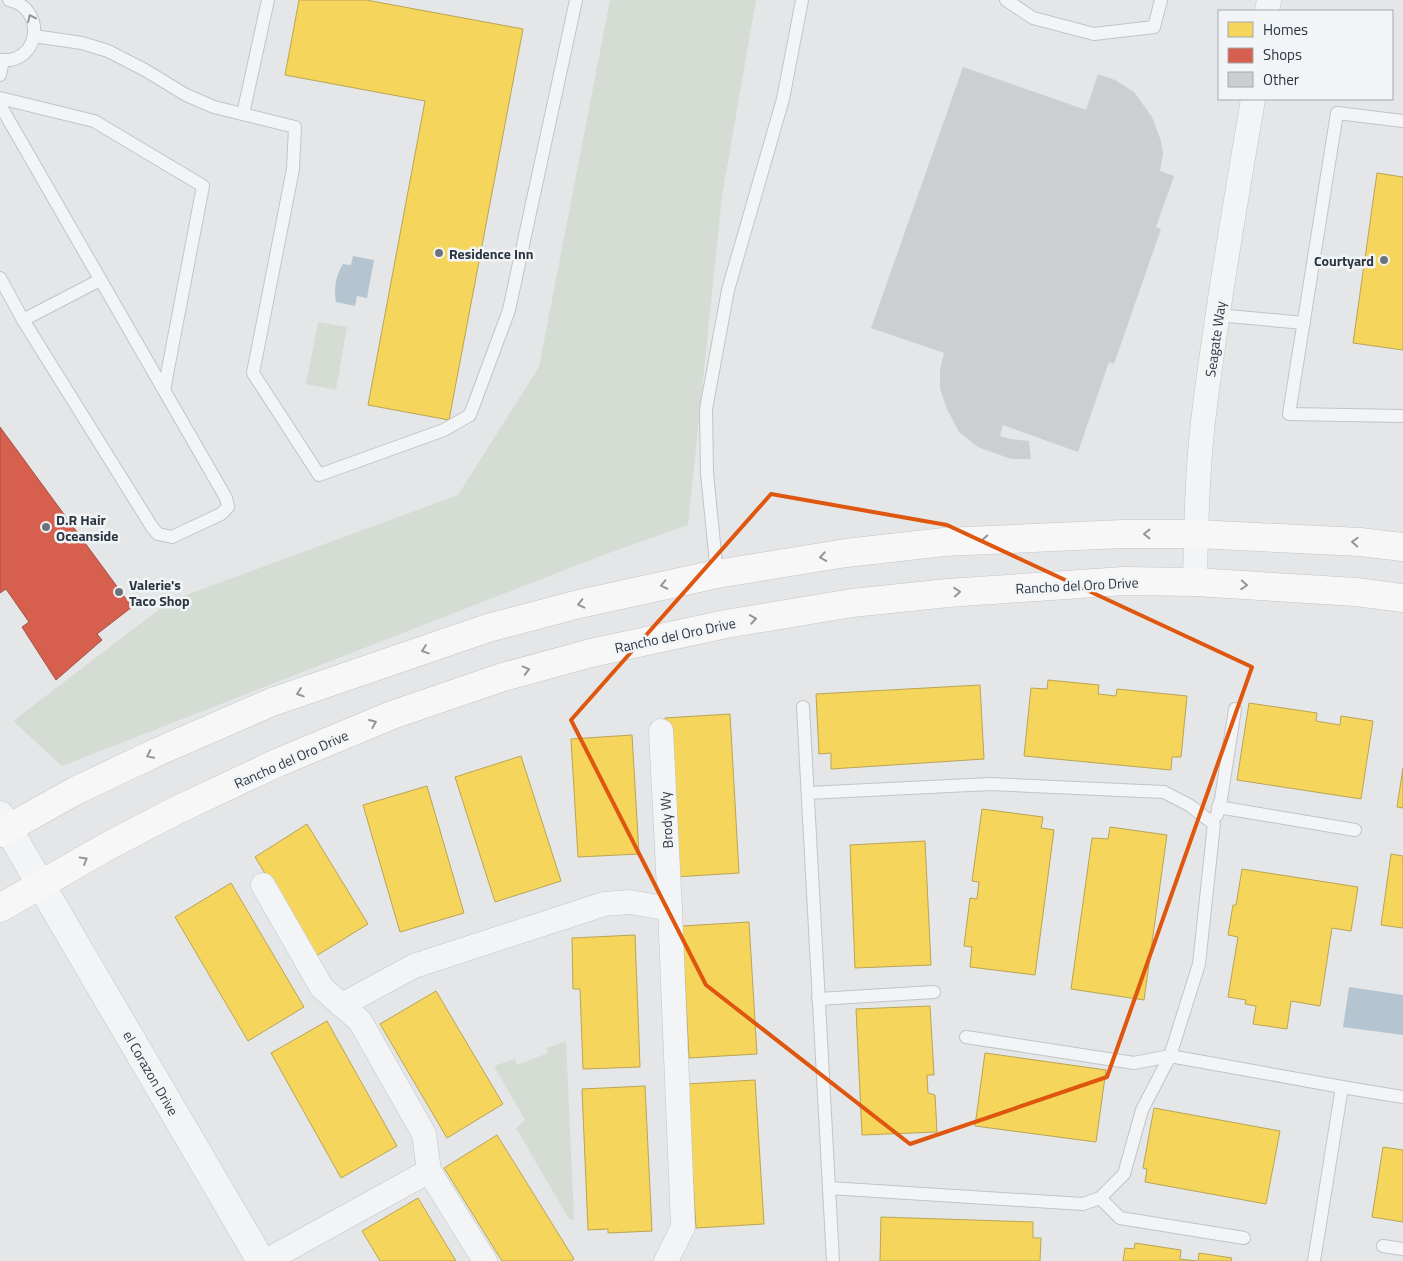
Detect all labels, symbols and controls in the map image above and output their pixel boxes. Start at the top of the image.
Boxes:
legend [1218,10,1393,100]
one-way arrow [26,14,37,23]
text: Homes [1263,18,1308,41]
text: Shops [1263,43,1302,66]
text: Other [1263,68,1299,91]
place label: Residence Inn [449,243,533,264]
marker: Residence Inn [433,247,445,259]
place label: Courtyard [1314,250,1374,271]
marker: Courtyard [1378,254,1390,266]
street label: Seagate Way [1199,299,1231,379]
place label: D.R Hair Oceanside [56,509,118,546]
marker: D.R Hair Oceanside [40,521,52,533]
one-way arrow [1143,529,1151,539]
one-way arrow [981,535,988,545]
one-way arrow [1350,536,1358,547]
one-way arrow [819,551,828,561]
street label: Rancho del Oro Drive [1015,571,1139,599]
place label: Valerie's Taco Shop [129,574,190,611]
one-way arrow [659,579,668,590]
one-way arrow [1240,580,1248,591]
marker: Valerie's Taco Shop [113,586,125,598]
one-way arrow [953,587,961,598]
one-way arrow [576,598,585,609]
street label: Rancho del Oro Drive [613,612,737,658]
one-way arrow [749,615,757,625]
one-way arrow [422,644,430,654]
one-way arrow [522,666,530,676]
one-way arrow [296,687,304,697]
one-way arrow [368,719,377,730]
street label: Rancho del Oro Drive [231,724,351,794]
one-way arrow [146,749,155,759]
street label: Brody Wy [654,791,678,849]
one-way arrow [78,856,87,866]
street label: el Corazon Drive [118,1027,184,1119]

